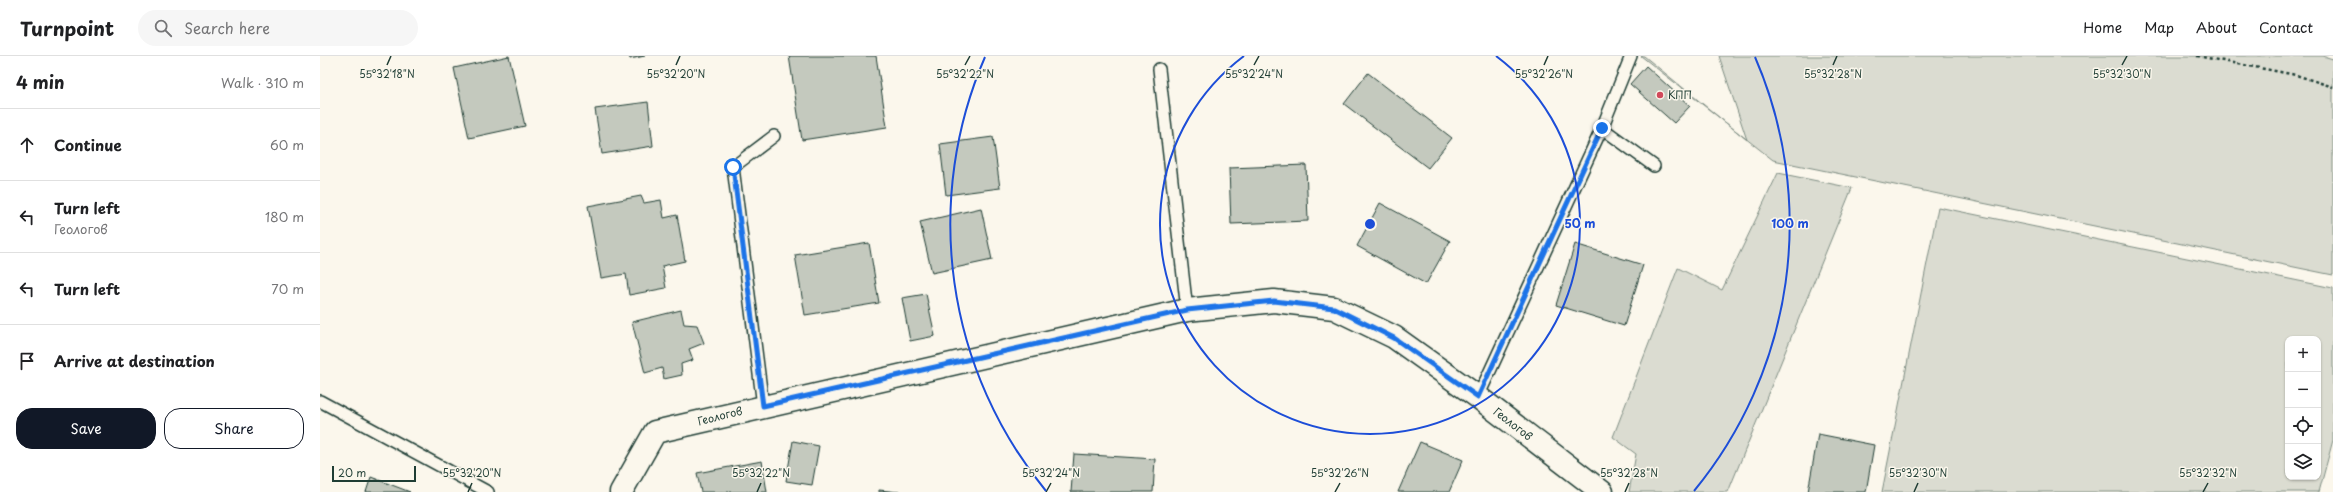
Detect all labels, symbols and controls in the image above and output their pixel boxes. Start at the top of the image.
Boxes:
search box [138,10,418,46]
text: Turnpoint [20,14,114,42]
text: Search here [184,16,270,39]
icon: search [152,17,174,39]
text: Home [2083,17,2122,38]
text: Map [2144,17,2174,38]
text: About [2196,17,2237,38]
text: Contact [2259,17,2313,38]
text: 55°32'18"N [359,66,415,81]
text: 55°32'20"N [647,66,706,81]
text: 55°32'22"N [936,66,994,81]
text: 55°32'24"N [1225,66,1283,81]
text: 55°32'26"N [1515,66,1573,81]
text: 55°32'28"N [1804,66,1862,81]
text: 55°32'30"N [2093,66,2151,81]
text: 4 min [16,69,64,95]
text: Walk · 310 m [221,73,304,92]
place label: КПП [1668,86,1692,103]
marker: КПП [1655,90,1665,100]
route end [1593,119,1611,137]
text: Continue [54,133,122,156]
icon: ahead [16,134,38,156]
text: 60 m [270,135,304,154]
route start [724,158,742,176]
text: Turn left [54,196,120,219]
icon: left [16,206,38,228]
text: 180 m [265,207,304,226]
text: 50 m [1564,214,1596,232]
text: 100 m [1771,214,1809,232]
centre of rings [1363,217,1377,231]
text: Геологов [54,219,108,238]
text: Turn left [54,277,120,300]
icon: left [16,278,38,300]
text: 70 m [271,279,304,298]
map controls [2285,336,2321,480]
button: + [2285,336,2321,372]
text: Arrive at destination [54,349,215,372]
icon: arrive [16,350,38,372]
button: − [2285,372,2321,408]
street label: Геологов [696,402,744,429]
street label: Геологов [1490,403,1536,444]
button: Save [16,408,156,449]
button: Share [164,408,304,449]
button: locate [2285,408,2321,444]
button: layers [2285,444,2321,480]
scale bar [332,464,416,483]
text: 20 m [338,464,366,481]
text: 55°32'20"N [443,465,502,480]
text: 55°32'22"N [732,465,790,480]
text: 55°32'24"N [1022,465,1080,480]
text: 55°32'26"N [1311,465,1369,480]
text: 55°32'28"N [1600,465,1658,480]
text: 55°32'30"N [1889,465,1947,480]
text: 55°32'32"N [2179,465,2237,480]

